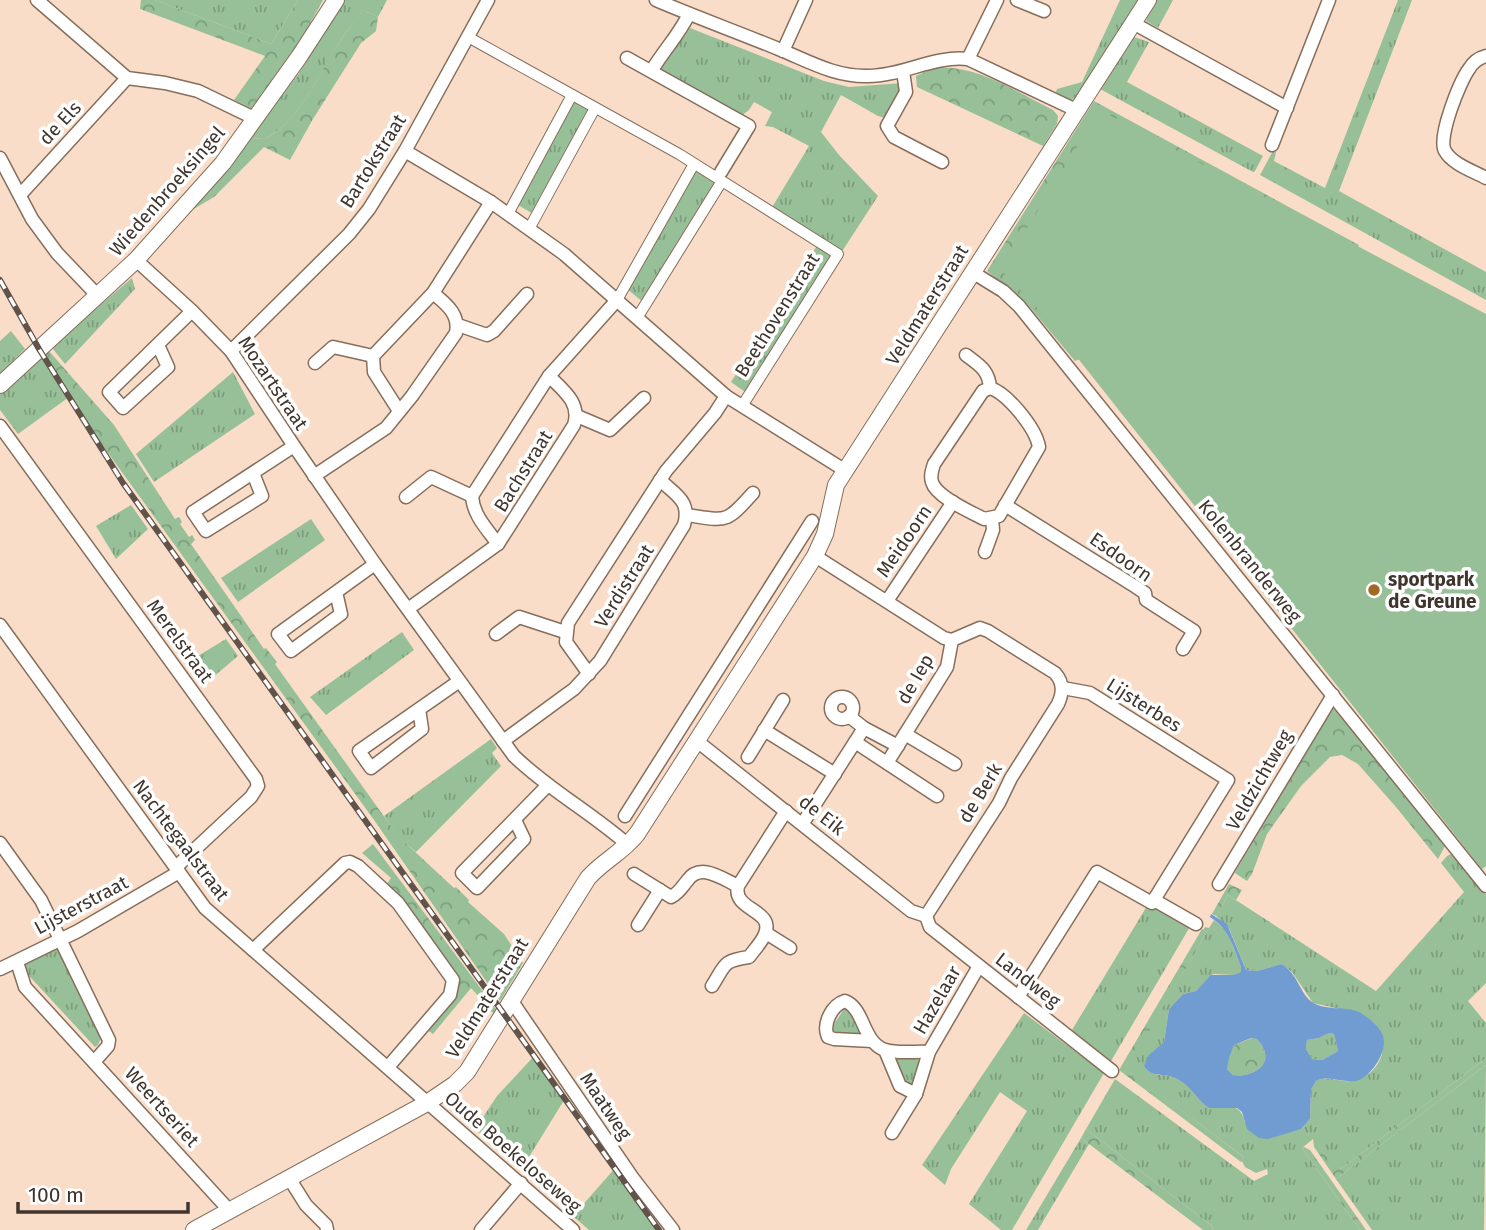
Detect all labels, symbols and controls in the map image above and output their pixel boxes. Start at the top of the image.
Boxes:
street label: de Els [34,96,86,150]
street label: Bartokstraat [335,110,411,212]
street label: Wiedenbroeksingel [104,121,230,261]
street label: Veldmaterstraat [881,240,973,369]
street label: Beethovenstraat [730,249,824,381]
street label: Mozartstraat [233,332,313,434]
street label: Bachstraat [489,426,557,516]
street label: Kolenbranderweg [1193,495,1307,627]
street label: Meidoorn [871,500,937,582]
street label: Esdoorn [1085,527,1157,587]
street label: Verdistraat [589,540,659,632]
place label: sportpark de Greune [1388,568,1477,613]
marker: sportpark de Greune [1366,582,1382,598]
street label: Merelstraat [142,595,218,687]
street label: de Iep [892,650,938,708]
street label: Lijsterbes [1102,673,1186,737]
street label: Veldzichtweg [1221,726,1297,834]
street label: de Berk [953,759,1007,827]
street label: Nachtegaalstraat [128,775,234,905]
street label: de Eik [794,790,850,840]
street label: Lijsterstraat [30,871,132,939]
street label: Veldmaterstraat [441,933,533,1062]
street label: Landweg [991,948,1065,1013]
street label: Hazelaar [908,961,966,1038]
street label: Weertseriet [120,1062,204,1152]
street label: Maatweg [575,1068,637,1144]
street label: Oude Boekeloseweg [440,1086,586,1218]
scale bar [18,1170,187,1214]
text: 100 m [28,1182,84,1208]

